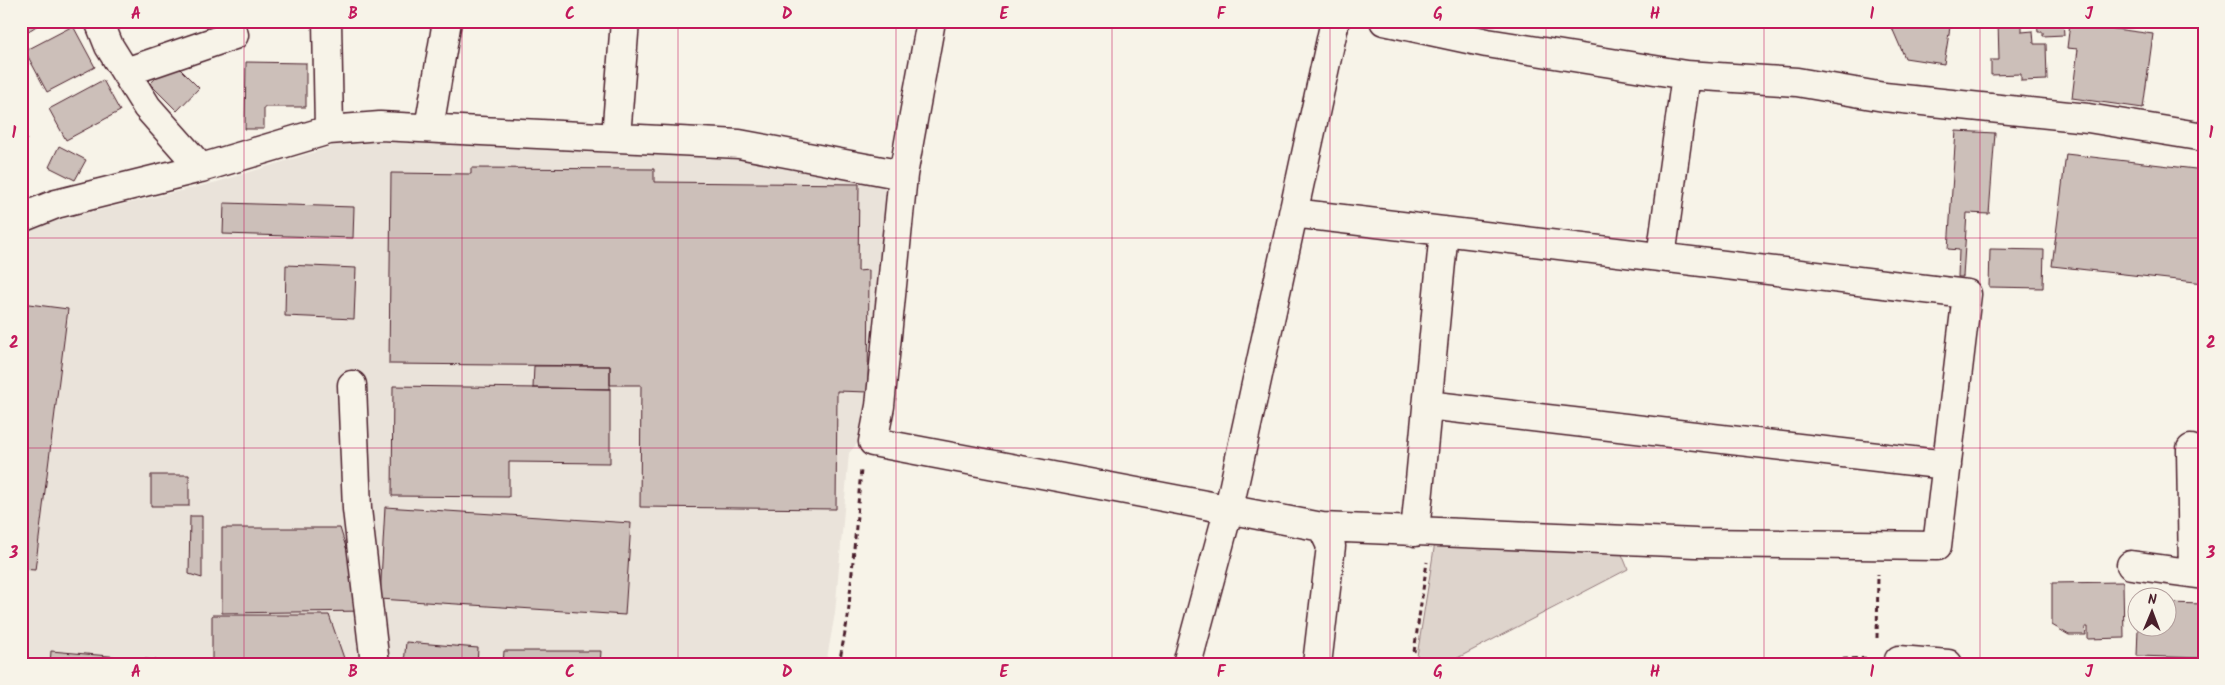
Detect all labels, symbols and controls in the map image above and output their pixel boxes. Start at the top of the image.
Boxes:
text: A [131,2,141,27]
text: B [348,2,358,27]
text: C [565,2,575,27]
text: D [782,2,793,27]
text: E [1000,2,1010,27]
text: F [1217,2,1227,27]
text: G [1433,2,1443,27]
text: H [1650,2,1660,27]
text: I [1870,2,1875,27]
text: J [2085,2,2094,27]
text: 1 [12,121,17,146]
text: 1 [2209,121,2214,146]
text: 2 [9,331,19,356]
text: 2 [2206,331,2216,356]
text: 3 [9,541,19,566]
text: 3 [2206,541,2216,566]
north arrow [2128,588,2178,638]
text: N [2148,589,2157,611]
text: A [131,660,141,685]
text: B [348,660,358,685]
text: C [565,660,575,685]
text: D [782,660,793,685]
text: E [1000,660,1010,685]
text: F [1217,660,1227,685]
text: G [1433,660,1443,685]
text: H [1650,660,1660,685]
text: I [1870,660,1875,685]
text: J [2085,660,2094,685]

